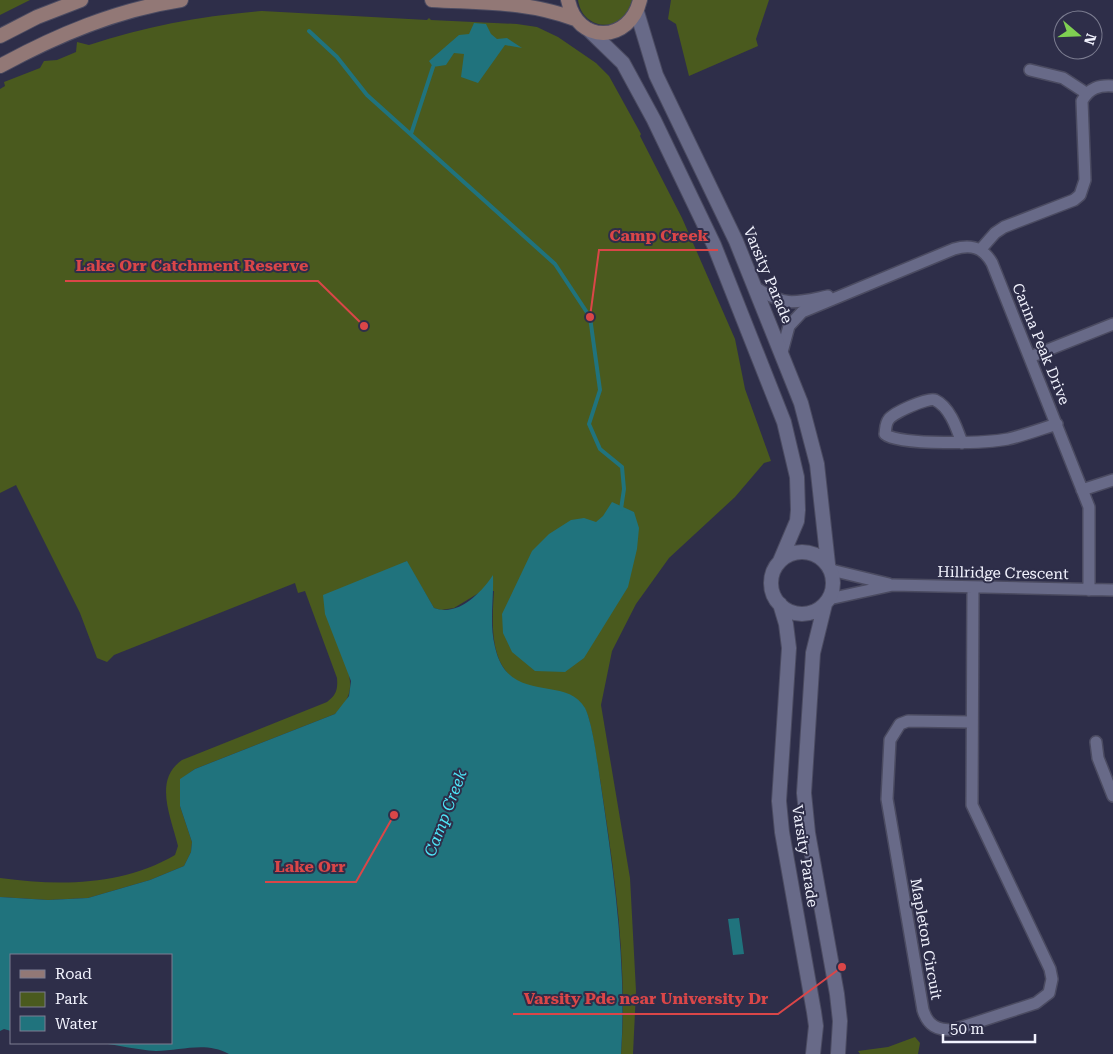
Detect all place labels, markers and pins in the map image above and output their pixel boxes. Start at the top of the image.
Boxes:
callout: Camp Creek [599,219,718,250]
callout: Lake Orr Catchment Reserve [65,250,318,281]
callout: Lake Orr [265,851,356,882]
callout: Varsity Pde near University Dr [513,983,778,1014]

